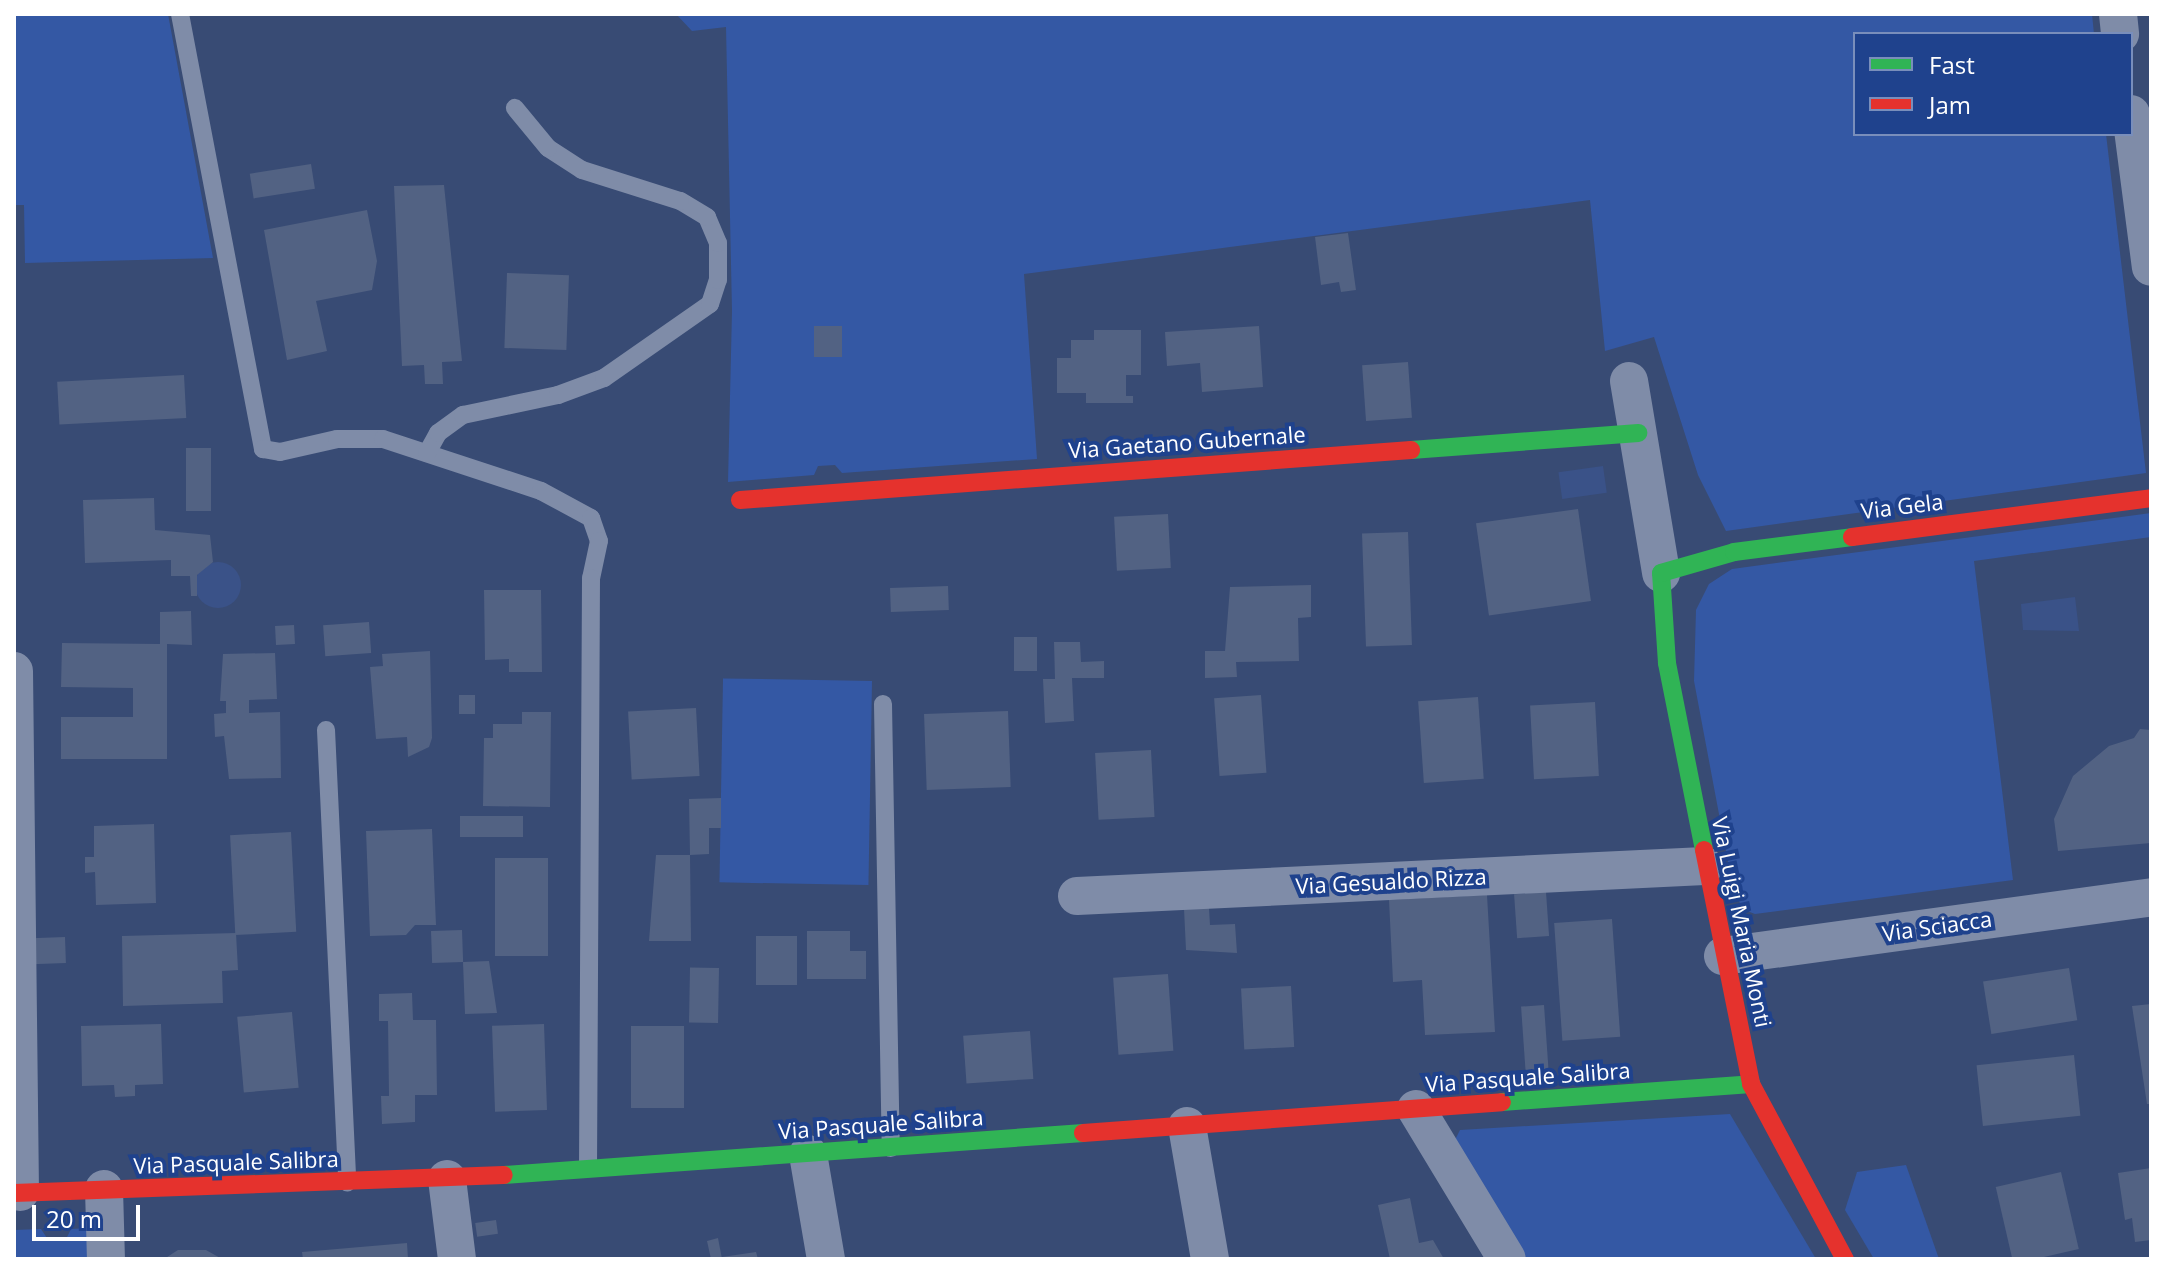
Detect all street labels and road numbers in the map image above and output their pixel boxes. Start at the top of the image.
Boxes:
street label: Via Gaetano Gubernale [1068,421,1306,463]
street label: Via Gela [1859,488,1945,524]
street label: Via Luigi Maria Monti [1707,814,1777,1030]
street label: Via Gesualdo Rizza [1295,863,1487,899]
street label: Via Sciacca [1881,905,1993,947]
street label: Via Pasquale Salibra [1425,1057,1631,1097]
street label: Via Pasquale Salibra [778,1104,984,1144]
street label: Via Pasquale Salibra [133,1145,339,1179]

